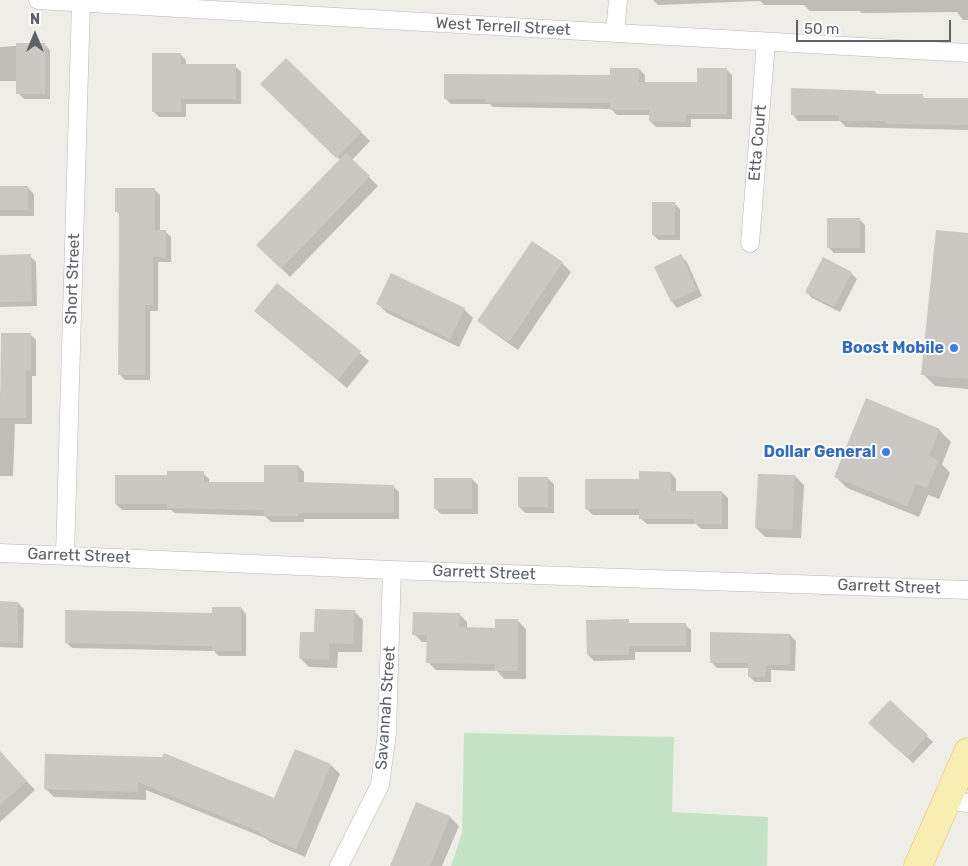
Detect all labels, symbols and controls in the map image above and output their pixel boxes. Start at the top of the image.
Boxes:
north arrow [10,10,60,60]
scale bar [798,10,953,42]
text: N [30,11,40,28]
street label: West Terrell Street [435,14,571,40]
text: 50 m [804,20,839,38]
street label: Etta Court [745,104,771,182]
street label: Short Street [62,233,84,325]
place label: Boost Mobile [842,338,944,358]
marker: Boost Mobile [948,342,960,354]
place label: Dollar General [764,442,876,462]
marker: Dollar General [880,446,892,458]
street label: Garrett Street [27,545,131,567]
street label: Garrett Street [432,562,536,584]
street label: Garrett Street [837,576,941,598]
street label: Savannah Street [372,645,400,771]

